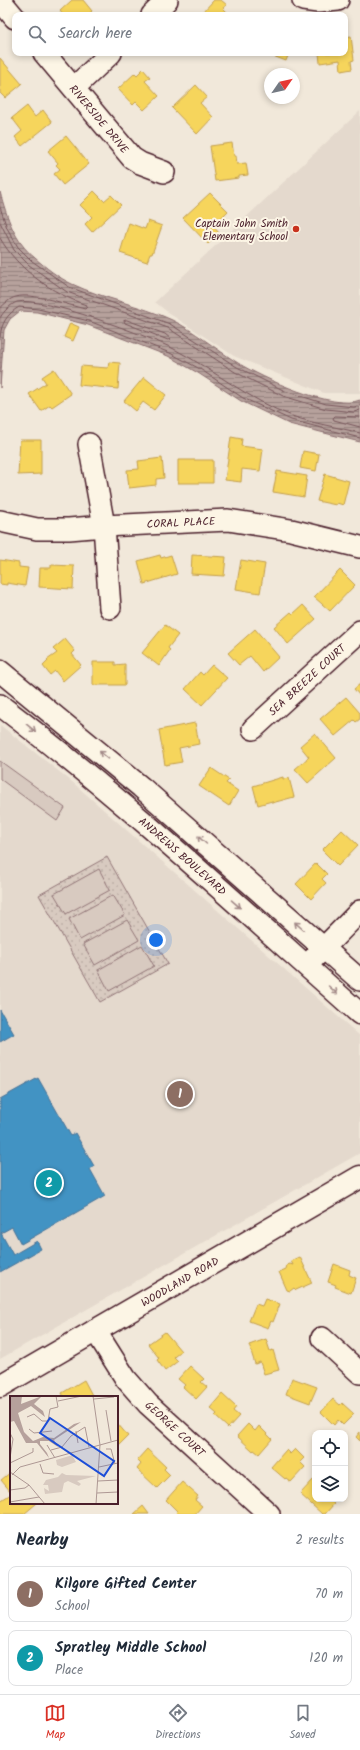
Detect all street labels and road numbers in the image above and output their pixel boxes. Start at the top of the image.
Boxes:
street label: RIVERSIDE DRIVE [64,81,133,158]
street label: CORAL PLACE [146,513,216,534]
street label: SEA BREEZE COURT [265,639,351,721]
street label: ANDREWS BOULEVARD [134,813,230,900]
street label: WOODLAND ROAD [138,1253,223,1312]
street label: GEORGE COURT [140,1397,210,1462]

